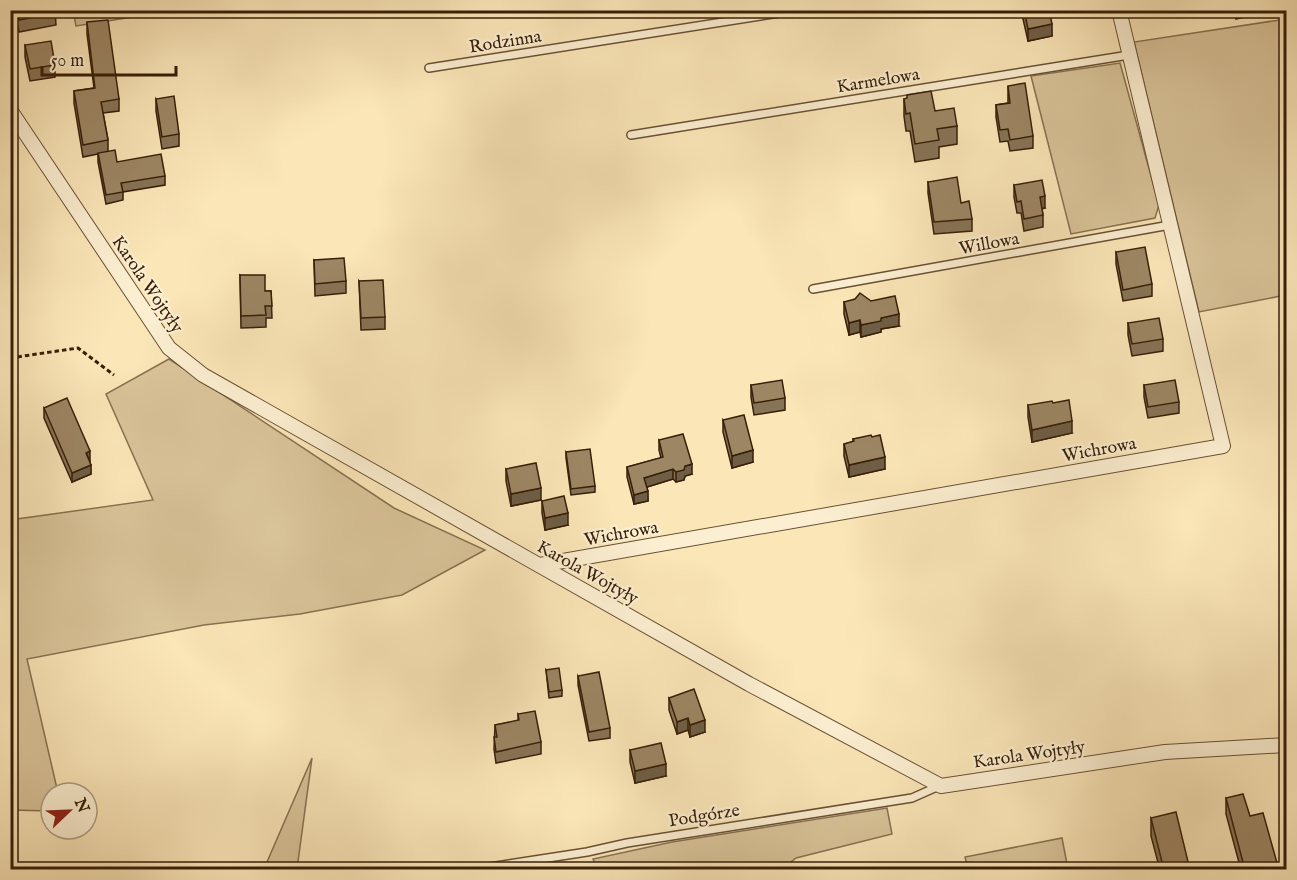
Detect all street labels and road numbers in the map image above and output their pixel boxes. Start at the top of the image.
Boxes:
street label: Rodzinna [467,25,543,60]
street label: Karmelowa [835,64,921,99]
street label: Willowa [957,228,1021,261]
street label: Karola Wojtyły [106,232,188,338]
street label: Wichrowa [1060,433,1138,468]
street label: Wichrowa [582,517,660,552]
street label: Karola Wojtyły [532,536,642,611]
street label: Karola Wojtyły [972,736,1087,775]
street label: Podgórze [667,799,742,833]

